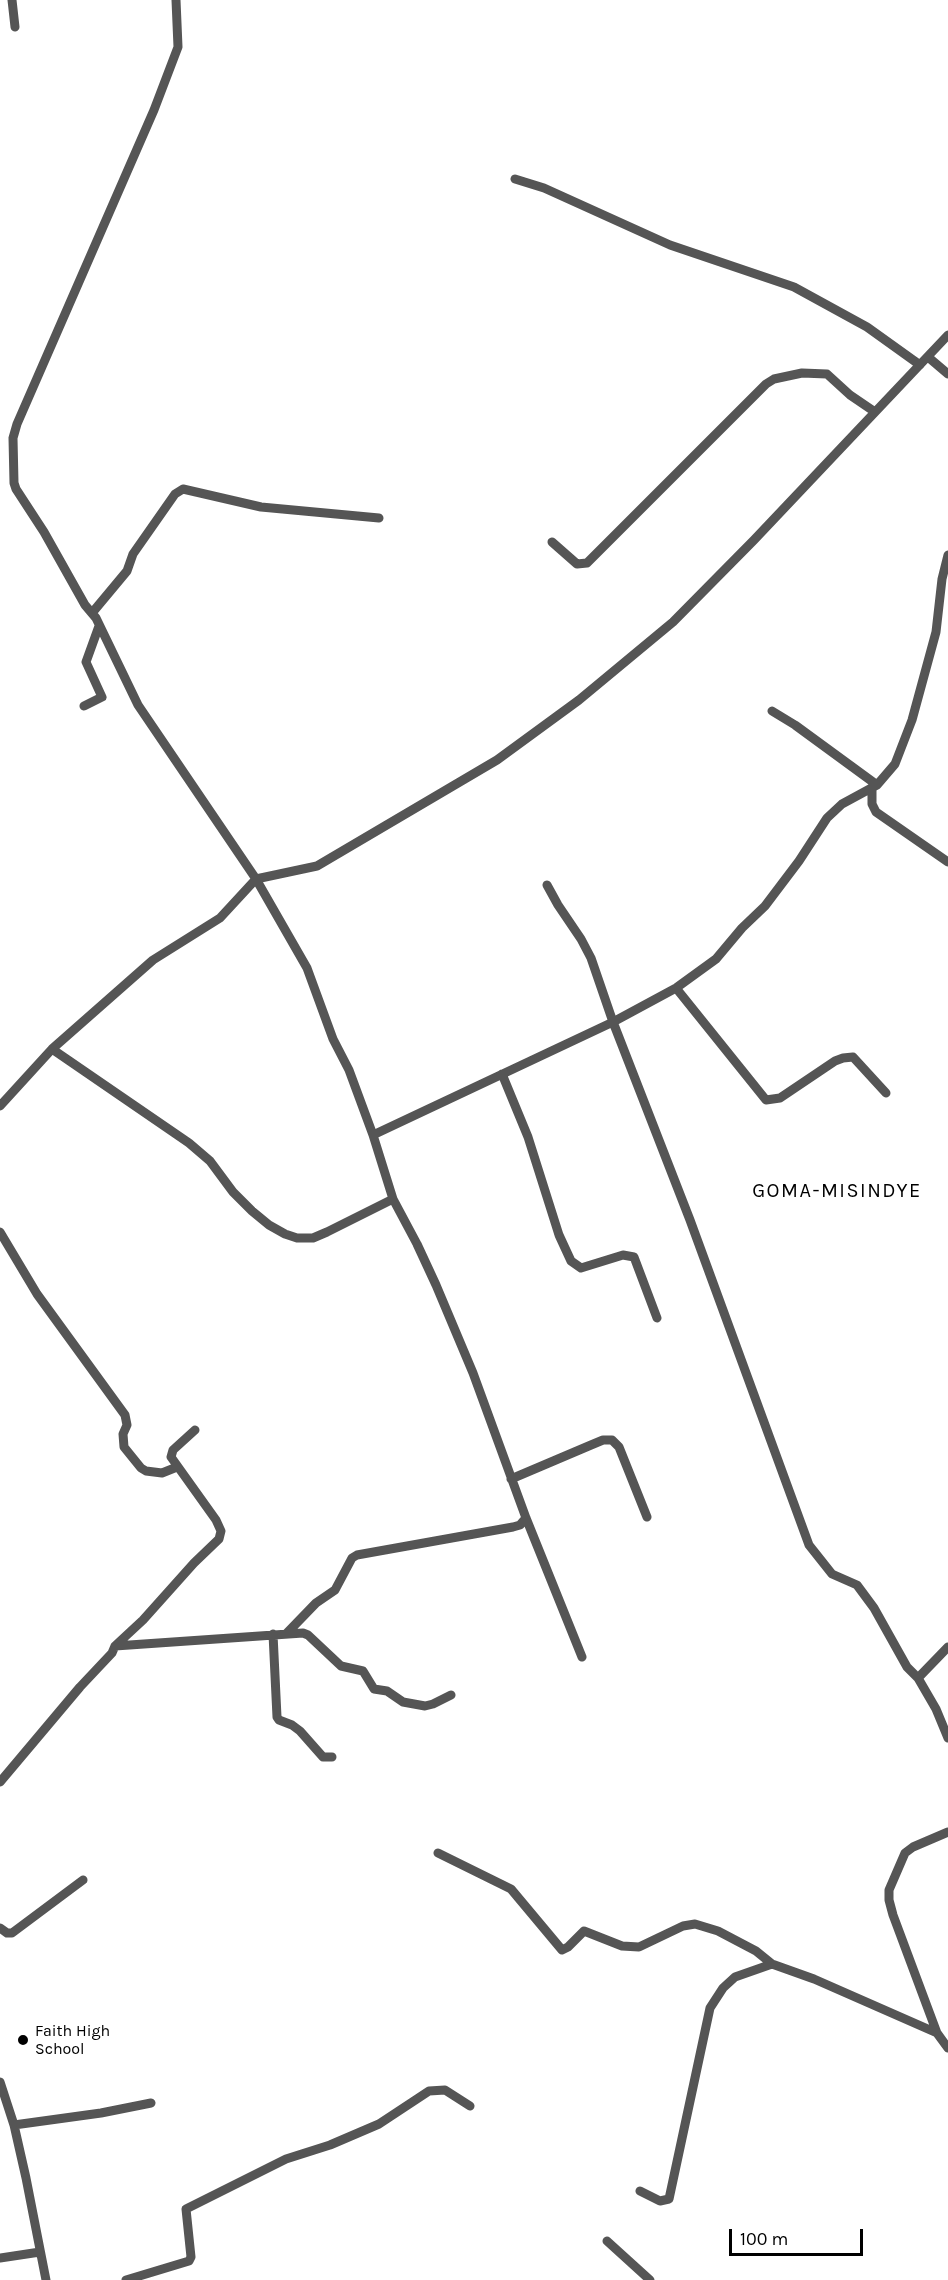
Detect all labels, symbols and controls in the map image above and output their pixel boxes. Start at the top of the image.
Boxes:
district label: GOMA-MISINDYE [752,1179,922,1203]
place label: Faith High School [35,2021,110,2059]
marker: Faith High School [16,2033,30,2047]
scale bar [732,2217,866,2255]
text: 100 m [740,2228,788,2250]

